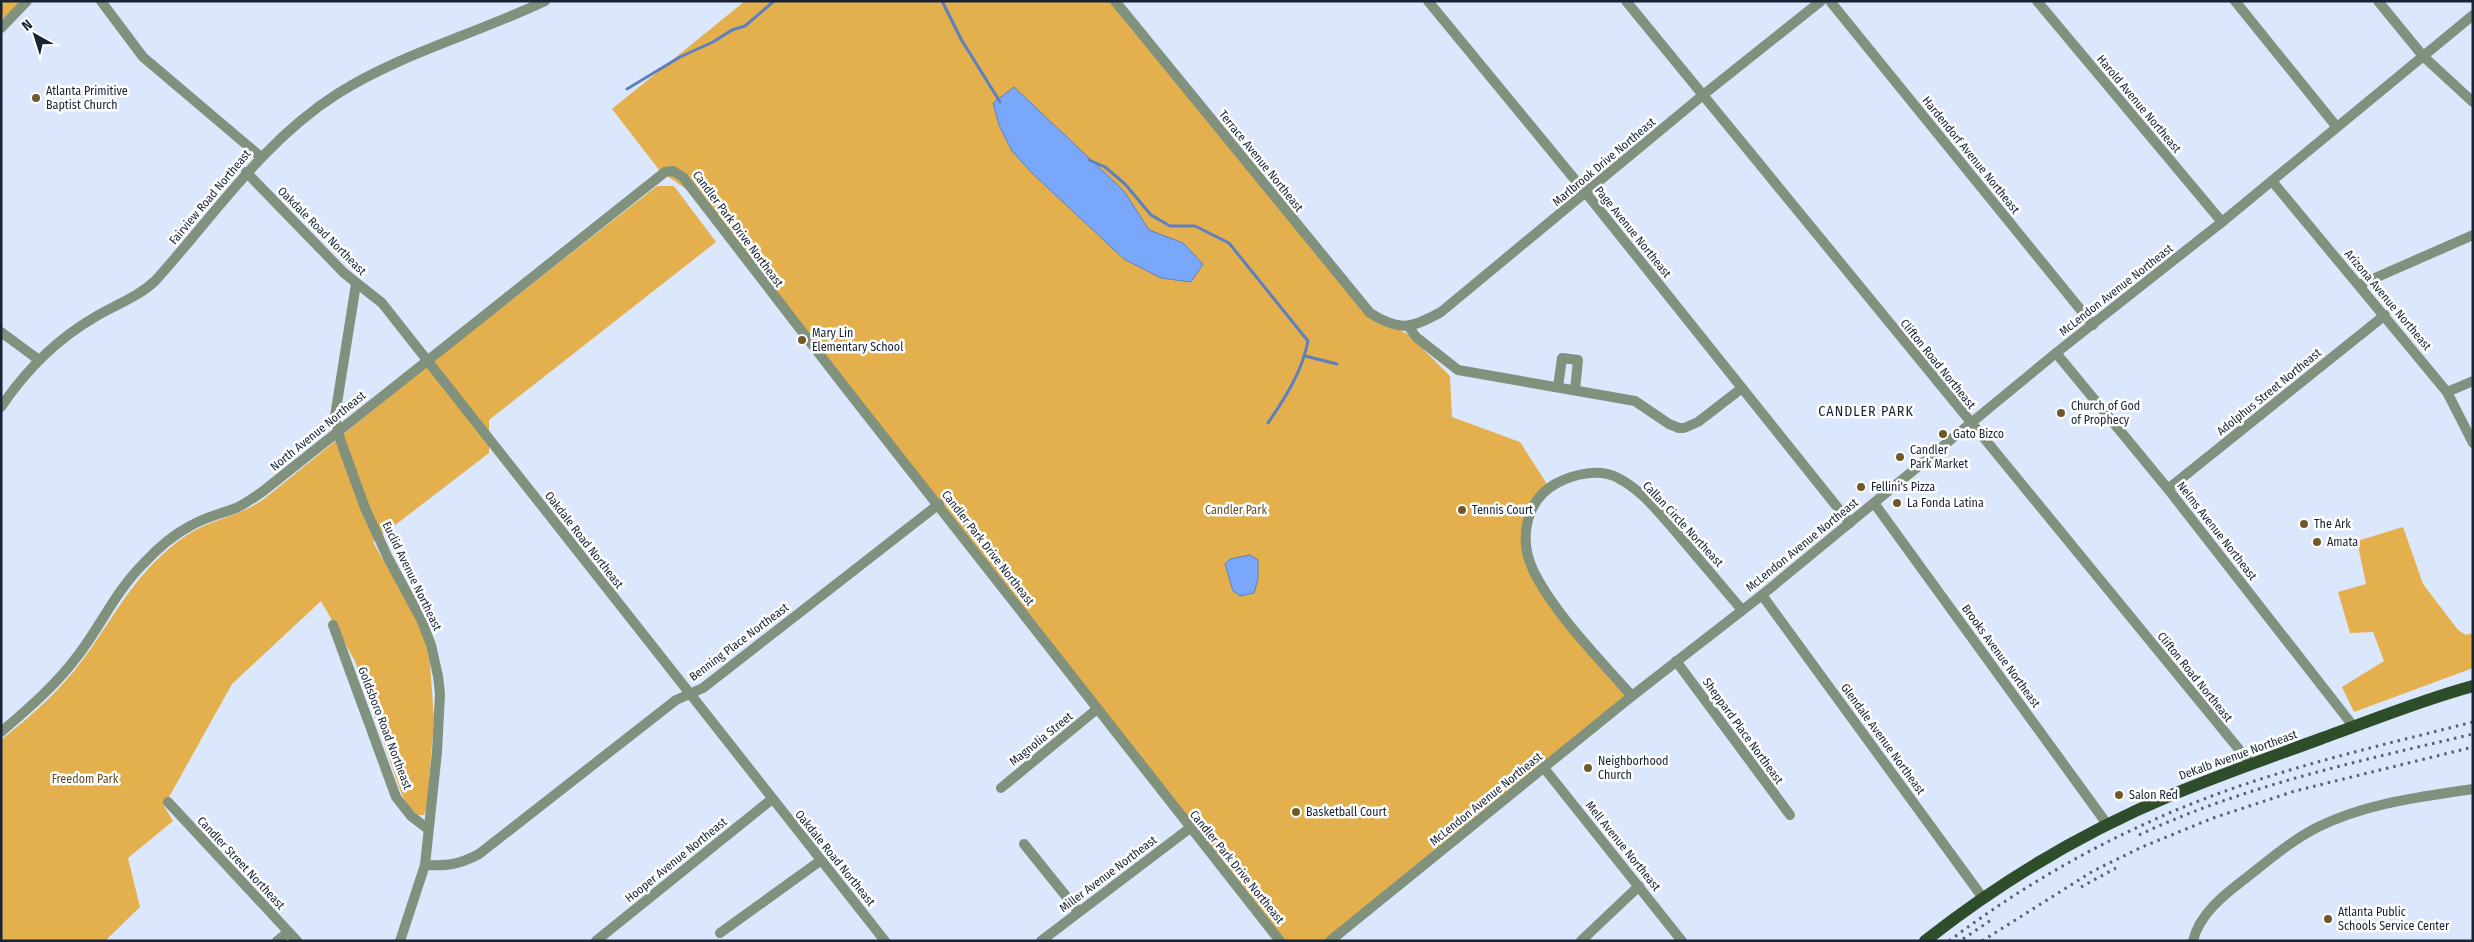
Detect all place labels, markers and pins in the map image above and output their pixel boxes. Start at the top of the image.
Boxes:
place label: Atlanta Primitive Baptist Church [46,84,128,112]
marker: Atlanta Primitive Baptist Church [30,92,42,104]
place label: Mary Lin Elementary School [812,326,903,354]
marker: Mary Lin Elementary School [796,334,808,346]
place label: Church of God of Prophecy [2071,399,2140,427]
marker: Church of God of Prophecy [2055,407,2067,419]
place label: Gato Bizco [1953,427,2004,441]
marker: Gato Bizco [1937,428,1949,440]
place label: Candler Park Market [1910,443,1968,471]
marker: Candler Park Market [1894,451,1906,463]
place label: Fellini's Pizza [1871,480,1935,494]
marker: Fellini's Pizza [1855,481,1867,493]
place label: La Fonda Latina [1907,496,1984,510]
marker: La Fonda Latina [1891,497,1903,509]
place label: Tennis Court [1472,503,1533,517]
marker: Tennis Court [1456,504,1468,516]
place label: The Ark [2314,517,2351,531]
marker: The Ark [2298,518,2310,530]
place label: Amata [2327,535,2358,549]
marker: Amata [2311,536,2323,548]
place label: Neighborhood Church [1598,754,1668,782]
marker: Neighborhood Church [1582,762,1594,774]
place label: Salon Red [2129,788,2178,802]
marker: Salon Red [2113,789,2125,801]
place label: Basketball Court [1306,805,1387,819]
marker: Basketball Court [1290,806,1302,818]
place label: Atlanta Public Schools Service Center [2338,905,2450,933]
marker: Atlanta Public Schools Service Center [2322,913,2334,925]

